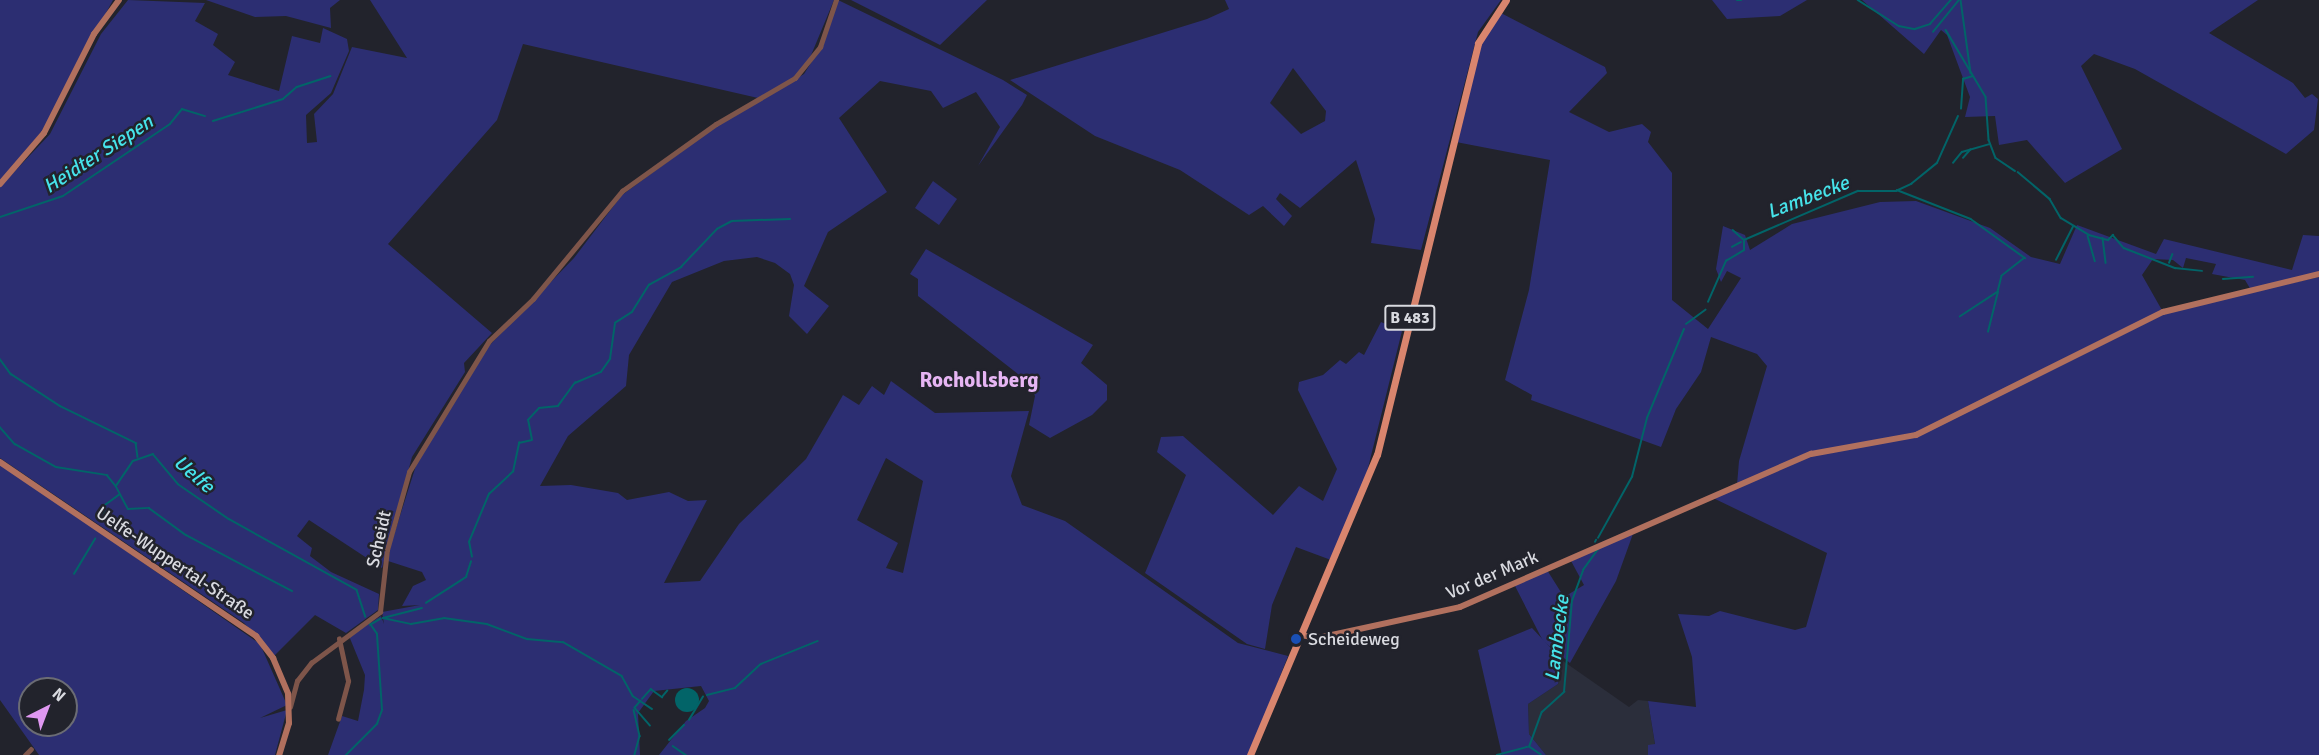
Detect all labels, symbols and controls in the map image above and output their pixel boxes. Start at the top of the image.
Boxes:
water label: Heidter Siepen [39,110,157,198]
water label: Lambecke [1764,170,1852,224]
road number: B 483 [1383,305,1437,331]
district label: Rochollsberg [919,367,1039,393]
water label: Uelfe [169,450,219,498]
street label: Uelfe-Wuppertal-Straße [92,502,258,624]
street label: Scheidt [362,508,396,570]
street label: Vor der Mark [1443,546,1541,604]
water label: Lambecke [1540,594,1574,682]
place label: Scheideweg [1308,628,1400,650]
marker: Scheideweg [1289,632,1303,646]
north arrow [18,677,78,737]
text: N [48,684,70,706]

